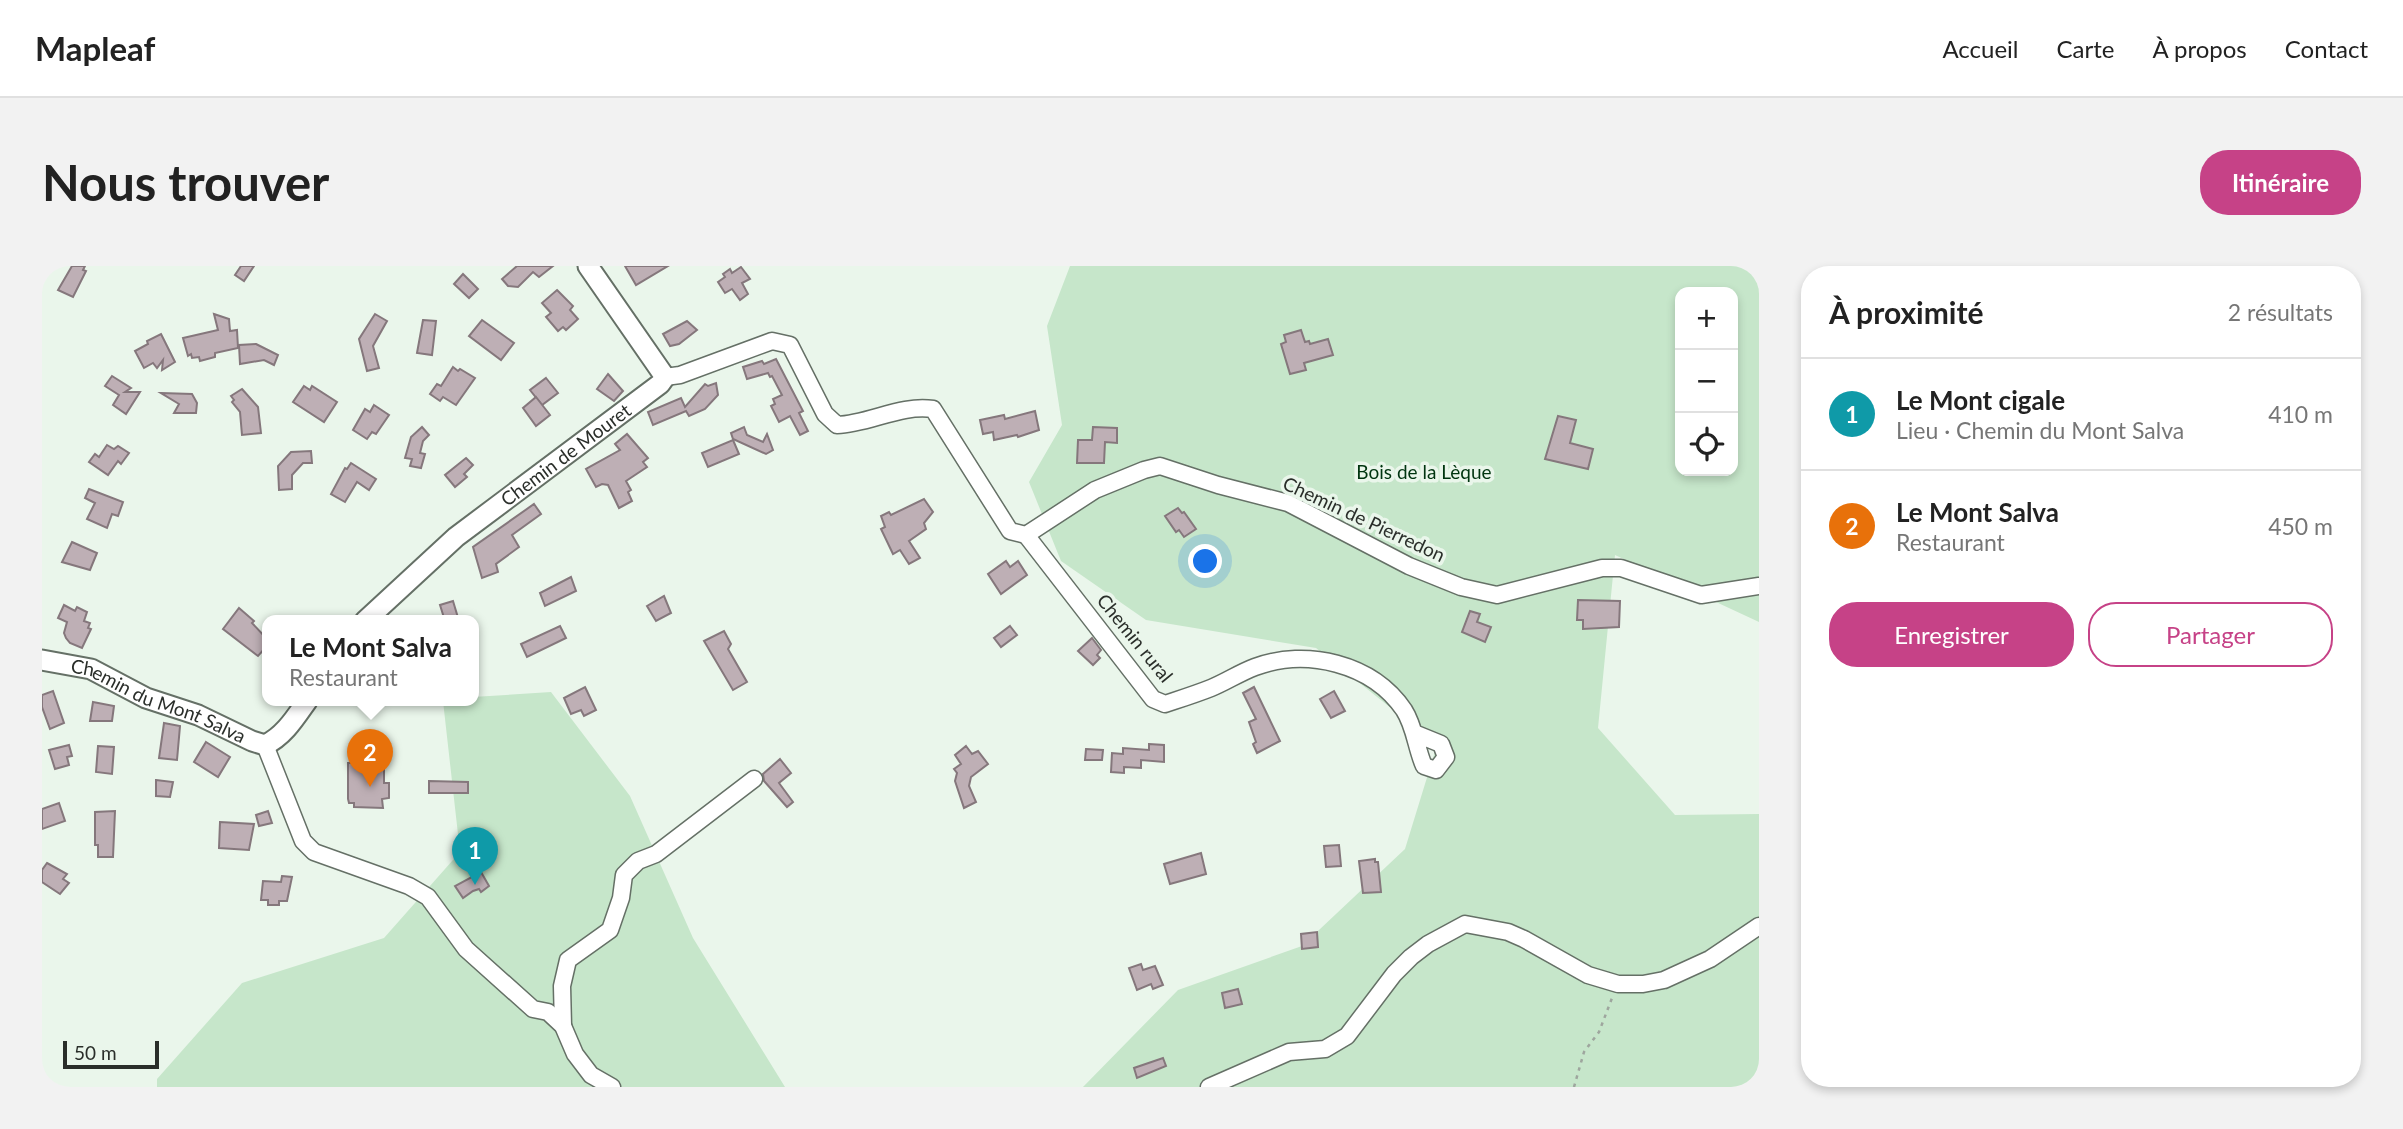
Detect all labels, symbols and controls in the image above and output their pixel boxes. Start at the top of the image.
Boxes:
text: Mapleaf [35,28,155,68]
text: Accueil [1942,34,2018,63]
text: Carte [2056,34,2114,63]
text: À propos [2152,34,2247,63]
text: Contact [2285,34,2368,63]
button: Itinéraire [2200,150,2361,215]
text: Nous trouver [42,153,329,211]
map controls [1675,287,1738,476]
button: + [1675,287,1738,350]
text: À proximité [1829,294,1984,330]
text: 2 résultats [2228,298,2333,326]
button: − [1675,350,1738,413]
text: Le Mont cigale [1896,384,2065,416]
street label: Chemin de Mouret [496,398,635,511]
text: 1 [1845,400,1859,428]
text: 410 m [2268,400,2333,428]
button: locate [1675,413,1738,476]
text: Lieu · Chemin du Mont Salva [1896,416,2184,444]
park label: Bois de la Lèque [1356,460,1492,483]
street label: Chemin de Pierredon [1280,471,1449,566]
text: Le Mont Salva [1896,496,2059,528]
text: 2 [1845,512,1859,540]
text: 450 m [2268,512,2333,540]
text: Restaurant [1896,528,2005,556]
your location [1188,544,1222,578]
street label: Chemin rural [1093,589,1178,687]
button: Enregistrer [1829,602,2074,667]
button: Partager [2088,602,2333,667]
popup [262,615,479,706]
text: Le Mont Salva [289,631,452,663]
street label: Chemin du Mont Salva [69,654,250,747]
text: Restaurant [289,663,398,691]
pin: 2 [347,729,393,787]
pin: 1 [452,827,498,885]
scale bar [63,1038,159,1070]
text: 50 m [74,1041,117,1064]

